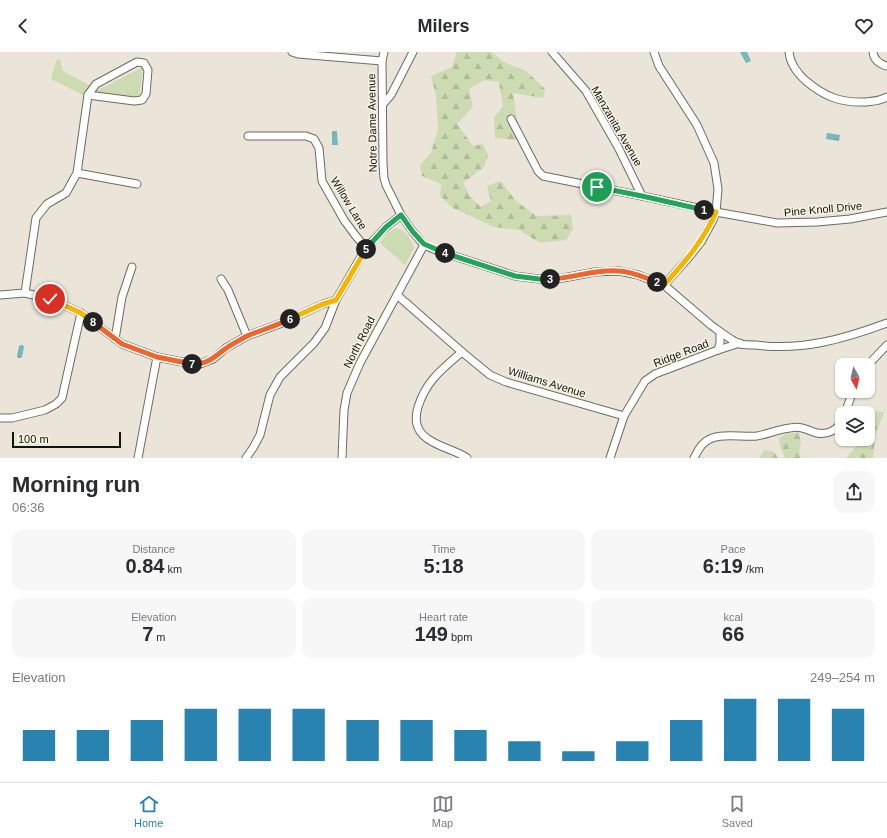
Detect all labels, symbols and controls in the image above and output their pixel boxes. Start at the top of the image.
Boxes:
icon: back [12,15,34,37]
icon: heart [853,15,875,37]
text: Milers [417,16,470,36]
street label: Notre Dame Avenue [365,73,379,173]
street label: Manzanita Avenue [589,84,645,168]
pin [580,170,614,204]
street label: Willow Lane [329,174,369,232]
icon: arrive [586,176,608,198]
pin: 1 [694,200,714,220]
street label: Pine Knoll Drive [783,200,863,218]
text: 1 [701,204,707,216]
pin: 5 [356,239,376,259]
text: 5 [363,243,369,255]
pin: 4 [435,243,455,263]
text: 4 [442,247,448,259]
pin: 3 [540,269,560,289]
pin: 2 [647,272,667,292]
text: 3 [547,273,553,285]
text: 2 [654,276,660,288]
pin [33,282,67,316]
icon: check [39,288,61,310]
pin: 6 [280,309,300,329]
pin: 8 [83,312,103,332]
text: 6 [287,313,293,325]
street label: North Road [341,314,377,370]
text: 8 [90,316,96,328]
street label: Ridge Road [652,337,710,369]
pin: 7 [182,354,202,374]
text: 7 [189,358,195,370]
north arrow [835,358,875,398]
map controls [835,358,875,446]
street label: Williams Avenue [507,364,587,400]
button: layers [835,406,875,446]
scale bar [12,430,121,449]
text: 100 m [18,433,49,445]
button: share [833,471,875,513]
text: Morning run [12,472,140,497]
text: 06:36 [12,500,45,515]
text: Distance [132,543,175,555]
text: Time [431,543,456,555]
text: Pace [721,543,746,555]
text: 0.84 [125,555,164,577]
text: 5:18 [423,555,464,577]
text: 6:19 [703,555,743,577]
text: km [164,563,182,575]
text: /km [743,563,764,575]
text: Elevation [131,611,176,623]
text: Heart rate [419,611,468,623]
text: kcal [723,611,743,623]
text: 7 [142,623,153,645]
text: 149 [415,623,448,645]
text: 66 [722,623,744,645]
text: m [153,631,166,643]
text: bpm [448,631,472,643]
text: Elevation [12,670,65,685]
text: 249–254 m [810,670,875,685]
tab: Home [134,793,163,829]
tab: Map [432,793,454,829]
tab: Saved [722,793,753,829]

